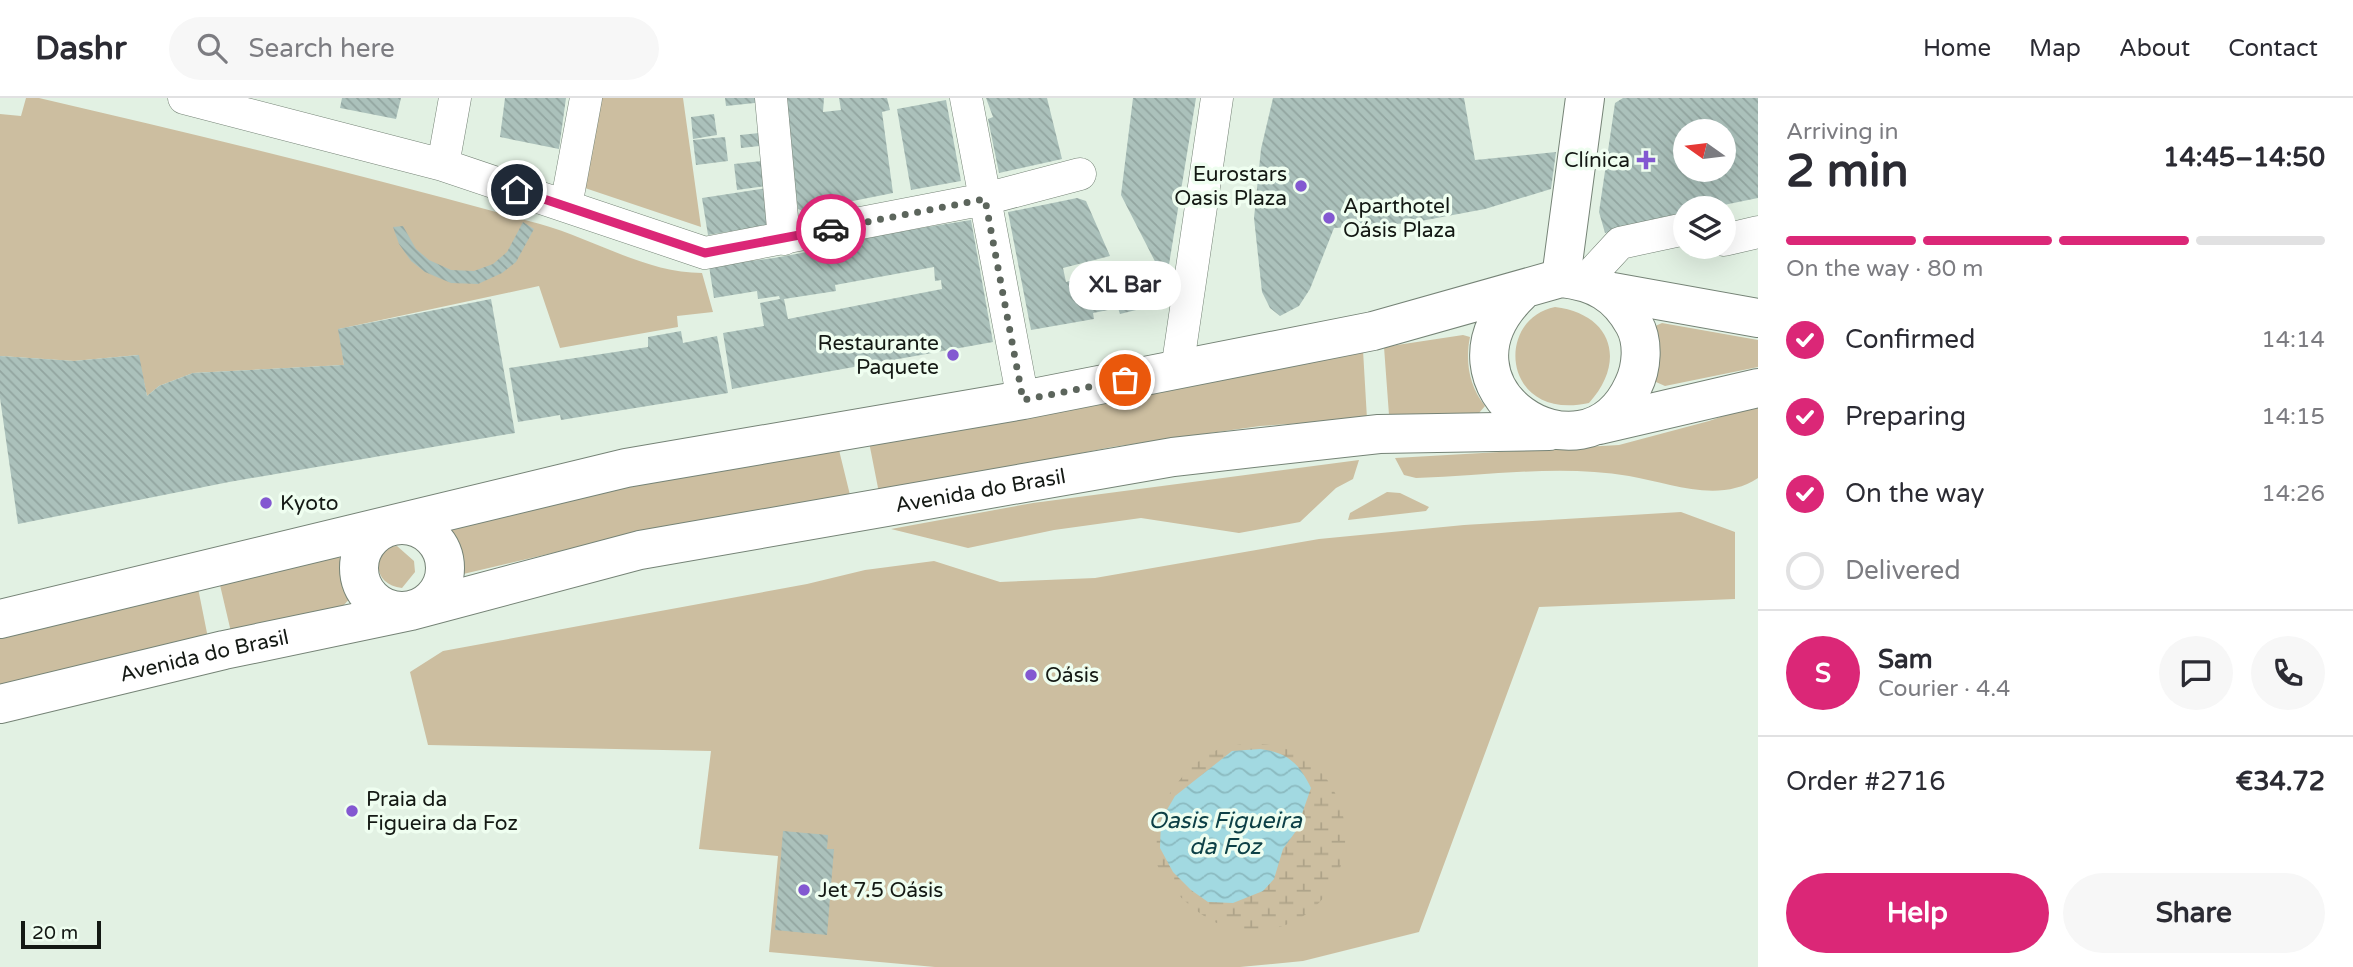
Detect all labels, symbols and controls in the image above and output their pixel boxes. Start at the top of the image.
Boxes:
search box [169,17,659,80]
text: Dashr [35,29,127,68]
icon: search [193,29,231,67]
text: Search here [249,33,395,64]
text: Home [1923,34,1991,63]
text: Map [2029,34,2081,63]
text: About [2119,34,2190,63]
text: Contact [2228,34,2318,63]
text: Arriving in [1786,118,1899,146]
north arrow [1673,119,1736,182]
map controls [1673,119,1736,259]
text: 14:45–14:50 [2163,142,2325,173]
text: 2 min [1786,144,1909,199]
place label: Clínica [1564,148,1630,173]
marker: Clínica [1636,150,1656,170]
pin [487,160,547,220]
place label: Eurostars Oasis Plaza [1174,162,1287,211]
icon: home [498,171,536,209]
marker: Eurostars Oasis Plaza [1293,178,1309,194]
courier [796,194,866,264]
place label: Aparthotel Oásis Plaza [1343,194,1456,243]
button: layers [1673,196,1736,259]
icon: car [812,210,850,248]
marker: Aparthotel Oásis Plaza [1321,210,1337,226]
text: On the way · 80 m [1786,255,1983,283]
callout: XL Bar [1069,261,1181,310]
text: XL Bar [1089,271,1161,299]
icon: check [1786,321,1824,359]
text: Confirmed [1845,324,1975,355]
text: 14:14 [2261,326,2325,354]
place label: Restaurante Paquete [817,331,939,380]
marker: Restaurante Paquete [945,347,961,363]
pin [1095,350,1155,410]
icon: bag [1106,361,1144,399]
icon: check [1786,398,1824,436]
text: Preparing [1845,401,1966,432]
text: 14:15 [2261,403,2325,431]
street label: Avenida do Brasil [893,463,1068,518]
icon: check [1786,475,1824,513]
text: On the way [1845,478,1985,509]
text: 14:26 [2261,480,2325,508]
place label: Kyoto [280,491,339,516]
marker: Kyoto [258,495,274,511]
text: Delivered [1845,555,1961,586]
street label: Avenida do Brasil [117,624,291,687]
button: chat [2159,636,2233,710]
button: phone [2251,636,2325,710]
text: Sam [1878,644,1933,675]
text: S [1815,658,1831,689]
place label: Oásis [1045,663,1099,688]
marker: Oásis [1023,667,1039,683]
text: Courier · 4.4 [1878,675,2010,703]
text: Order #2716 [1786,766,1946,797]
text: €34.72 [2235,766,2325,797]
place label: Praia da Figueira da Foz [366,787,518,836]
marker: Praia da Figueira da Foz [344,803,360,819]
water label: Oasis Figueira da Foz [1148,807,1303,861]
button: Help [1786,873,2049,953]
button: Share [2063,873,2325,953]
place label: Jet 7.5 Oásis [818,878,943,903]
marker: Jet 7.5 Oásis [796,882,812,898]
scale bar [21,918,102,950]
text: 20 m [32,922,78,944]

